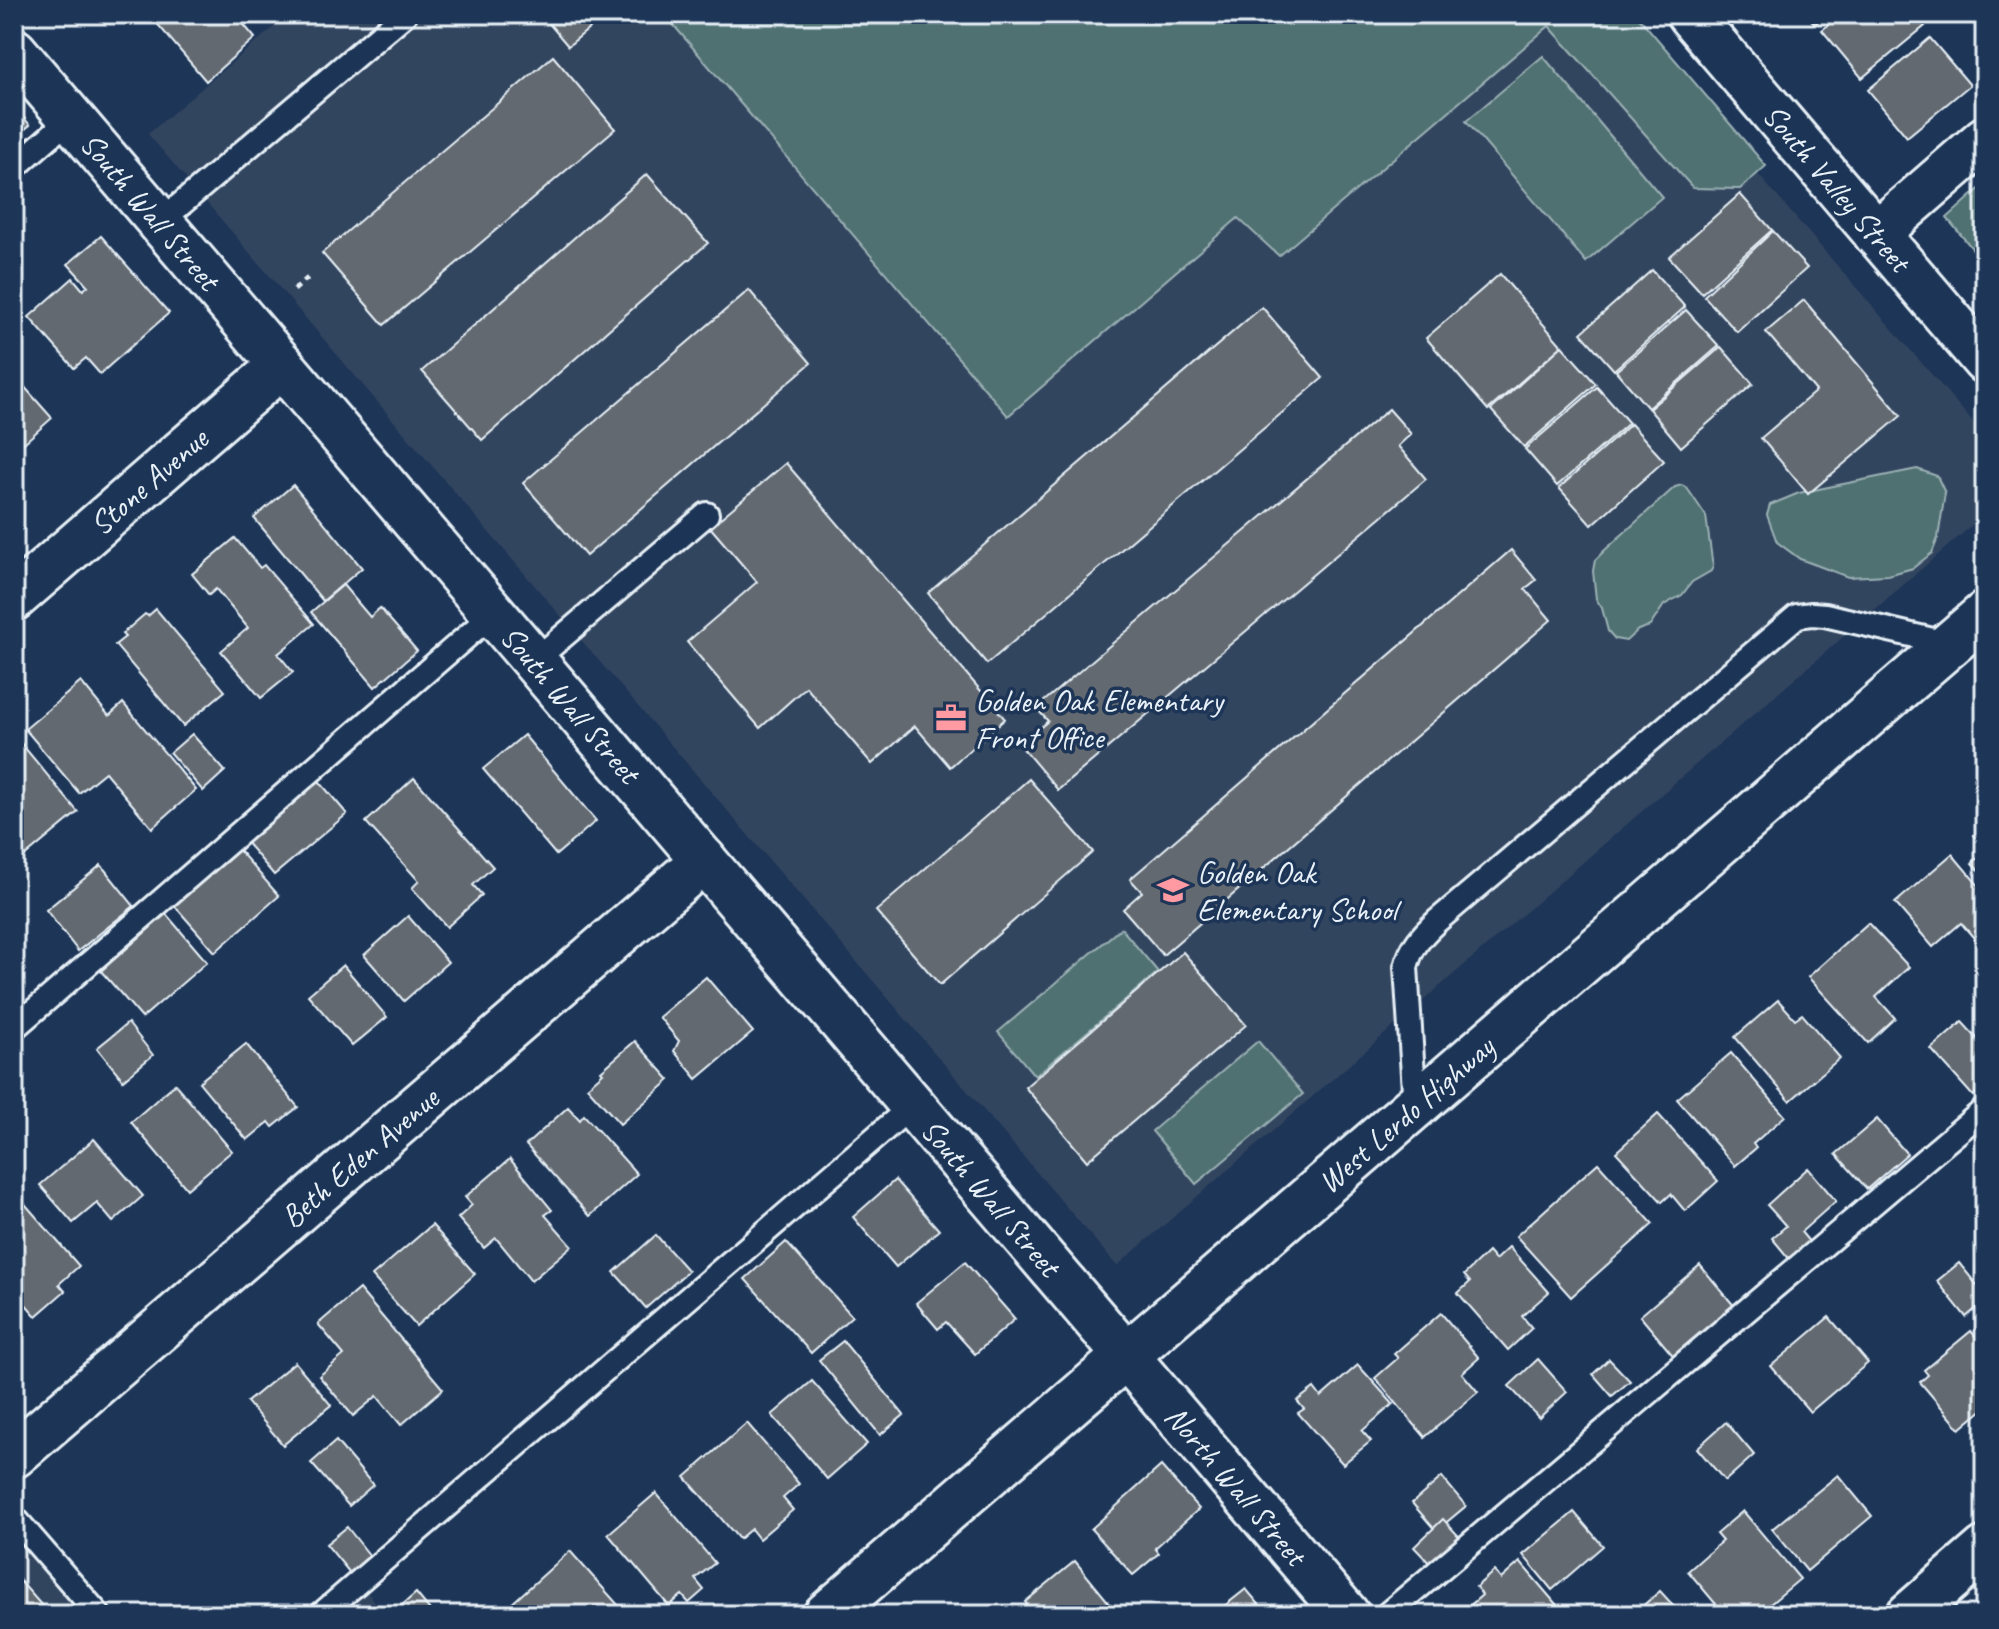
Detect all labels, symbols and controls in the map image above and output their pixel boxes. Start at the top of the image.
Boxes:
street label: South Valley Street [1754,95,1922,283]
street label: South Wall Street [71,124,231,301]
street label: Stone Avenue [81,417,218,544]
street label: South Wall Street [491,617,651,794]
place label: Golden Oak Elementary Front Office [975,680,1226,758]
office icon: Golden Oak Elementary Front Office [934,701,968,735]
place label: Golden Oak Elementary School [1197,852,1402,930]
school or university icon: Golden Oak Elementary School [1156,873,1190,907]
street label: West Lerdo Highway [1309,1026,1504,1202]
street label: Beth Eden Avenue [272,1076,449,1237]
street label: South Wall Street [912,1110,1071,1287]
street label: North Wall Street [1156,1397,1318,1576]

